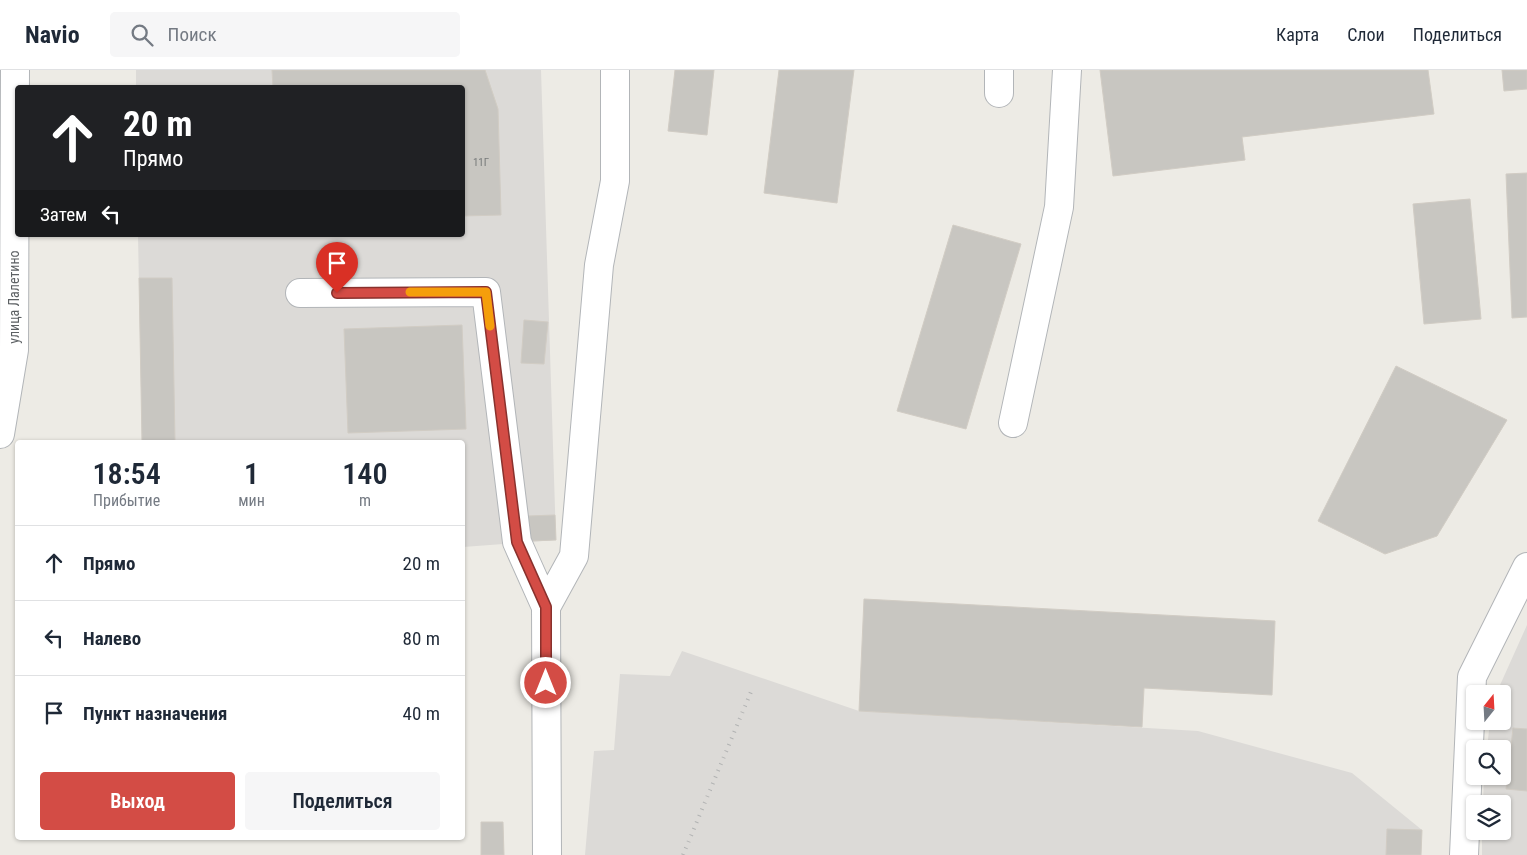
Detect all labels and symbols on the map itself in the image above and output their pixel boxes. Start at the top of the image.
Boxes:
house number: 11Г [473,156,489,169]
pin [316,242,358,293]
street label: улица Лалетино [6,250,22,344]
position arrow [519,656,571,708]
north arrow [1466,685,1511,730]

